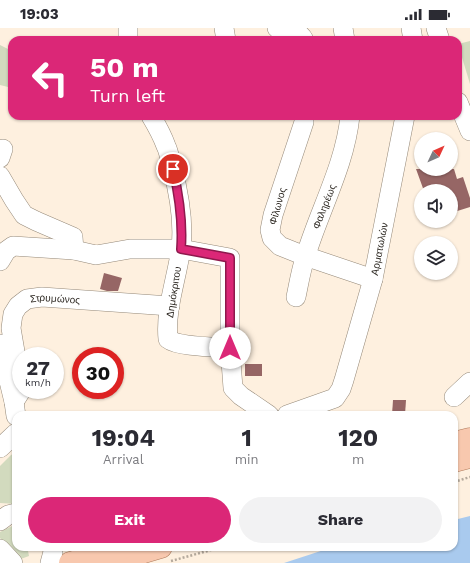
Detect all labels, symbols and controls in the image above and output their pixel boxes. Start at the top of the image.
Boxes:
text: 19:03 [20,5,59,23]
text: 50 m [90,51,159,84]
icon: left [24,52,76,104]
text: Turn left [90,85,165,106]
north arrow [414,132,458,176]
map controls [414,132,458,280]
pin [156,152,190,186]
icon: arrive [162,158,184,180]
street label: Φαληρέως [311,182,338,230]
button: sound [414,184,458,228]
street label: Φίλωνος [267,186,288,226]
street label: Αρματωλών [369,222,390,276]
button: layers [414,236,458,280]
street label: Δημόκριτου [164,266,183,319]
street label: Στρυμώνος [29,292,81,306]
position arrow [209,327,251,369]
speed limit sign: 30 [72,347,124,399]
text: 27 [26,356,50,380]
text: km/h [25,377,51,388]
text: 19:04 [92,424,155,452]
text: 1 [241,424,252,452]
text: 120 [338,424,378,452]
text: Arrival [103,452,144,467]
text: min [235,452,259,467]
text: m [352,452,364,467]
button: Exit [28,497,231,543]
button: Share [239,497,442,543]

